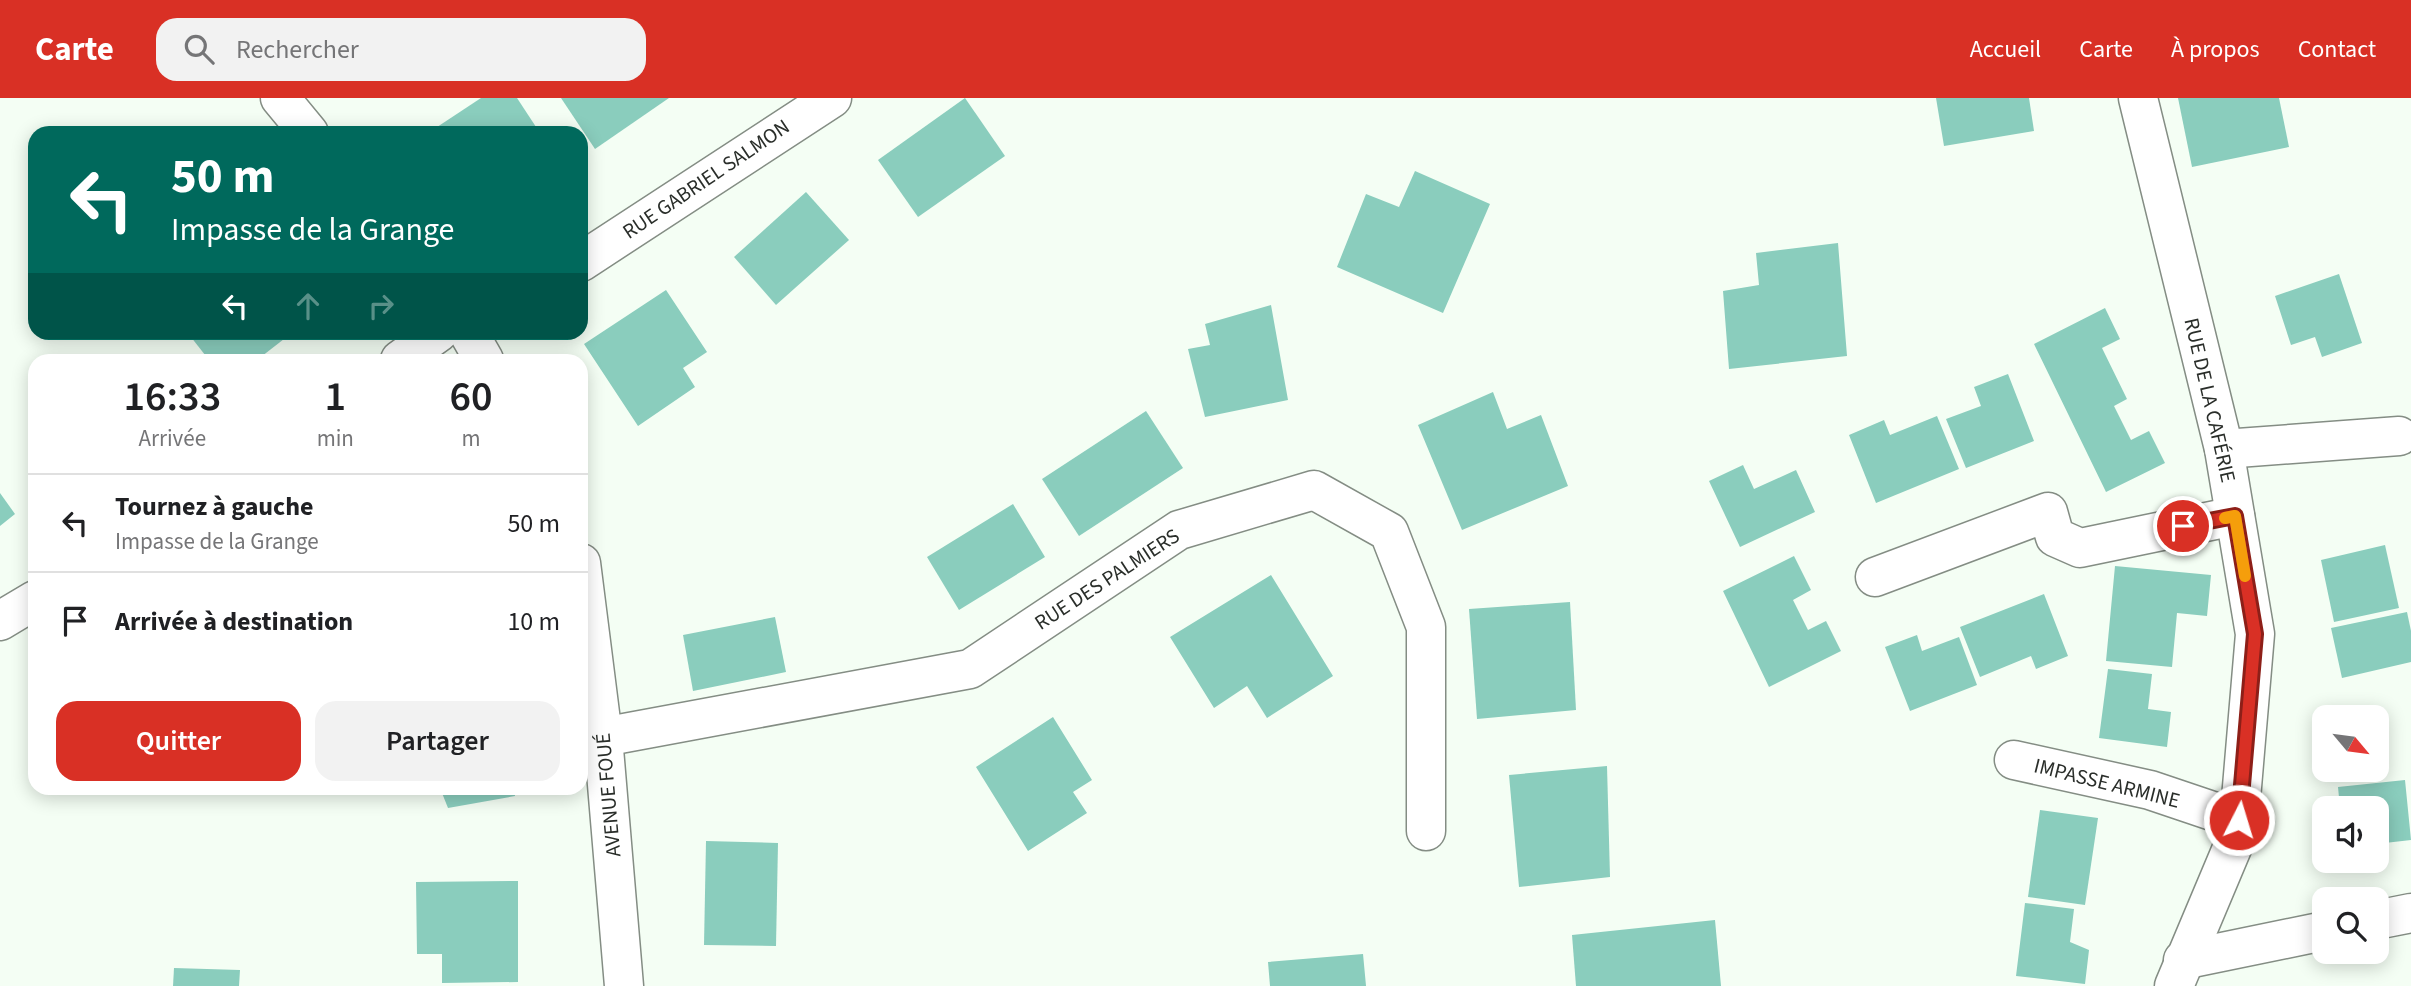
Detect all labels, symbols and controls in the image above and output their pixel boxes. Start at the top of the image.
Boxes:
search box [156,18,646,81]
text: Carte [35,26,114,73]
icon: search [180,30,218,68]
text: Rechercher [236,31,359,68]
text: Accueil [1970,32,2041,67]
text: Carte [2079,32,2133,67]
text: À propos [2171,32,2260,67]
text: Contact [2298,32,2376,67]
street label: RUE GABRIEL SALMON [616,112,796,246]
text: 50 m [171,142,275,212]
icon: left [56,154,147,245]
text: Impasse de la Grange [171,207,454,253]
icon: left [216,287,254,325]
icon: ahead [289,287,327,325]
icon: right [362,287,400,325]
street label: RUE DE LA CAFÉRIE [2176,315,2244,485]
text: 16:33 [123,367,221,427]
text: 1 [325,367,346,427]
text: 60 [449,367,493,427]
text: Arrivée [139,422,206,455]
text: min [317,422,354,455]
text: m [461,422,480,455]
text: Tournez à gauche [115,488,314,525]
pin [2153,496,2213,556]
icon: left [56,504,94,542]
text: 50 m [507,505,560,542]
icon: arrive [2164,507,2202,545]
street label: RUE DES PALMIERS [1029,521,1185,637]
text: Impasse de la Grange [115,525,319,558]
icon: arrive [56,602,94,640]
text: Arrivée à destination [115,603,353,640]
text: 10 m [507,603,560,640]
button: Quitter [56,701,301,781]
button: Partager [315,701,560,781]
north arrow [2312,705,2389,782]
map controls [2312,705,2389,964]
street label: AVENUE FOUÉ [588,732,628,858]
street label: IMPASSE ARMINE [2031,750,2183,816]
position arrow [2202,783,2276,857]
button: sound [2312,796,2389,873]
button: search [2312,887,2389,964]

